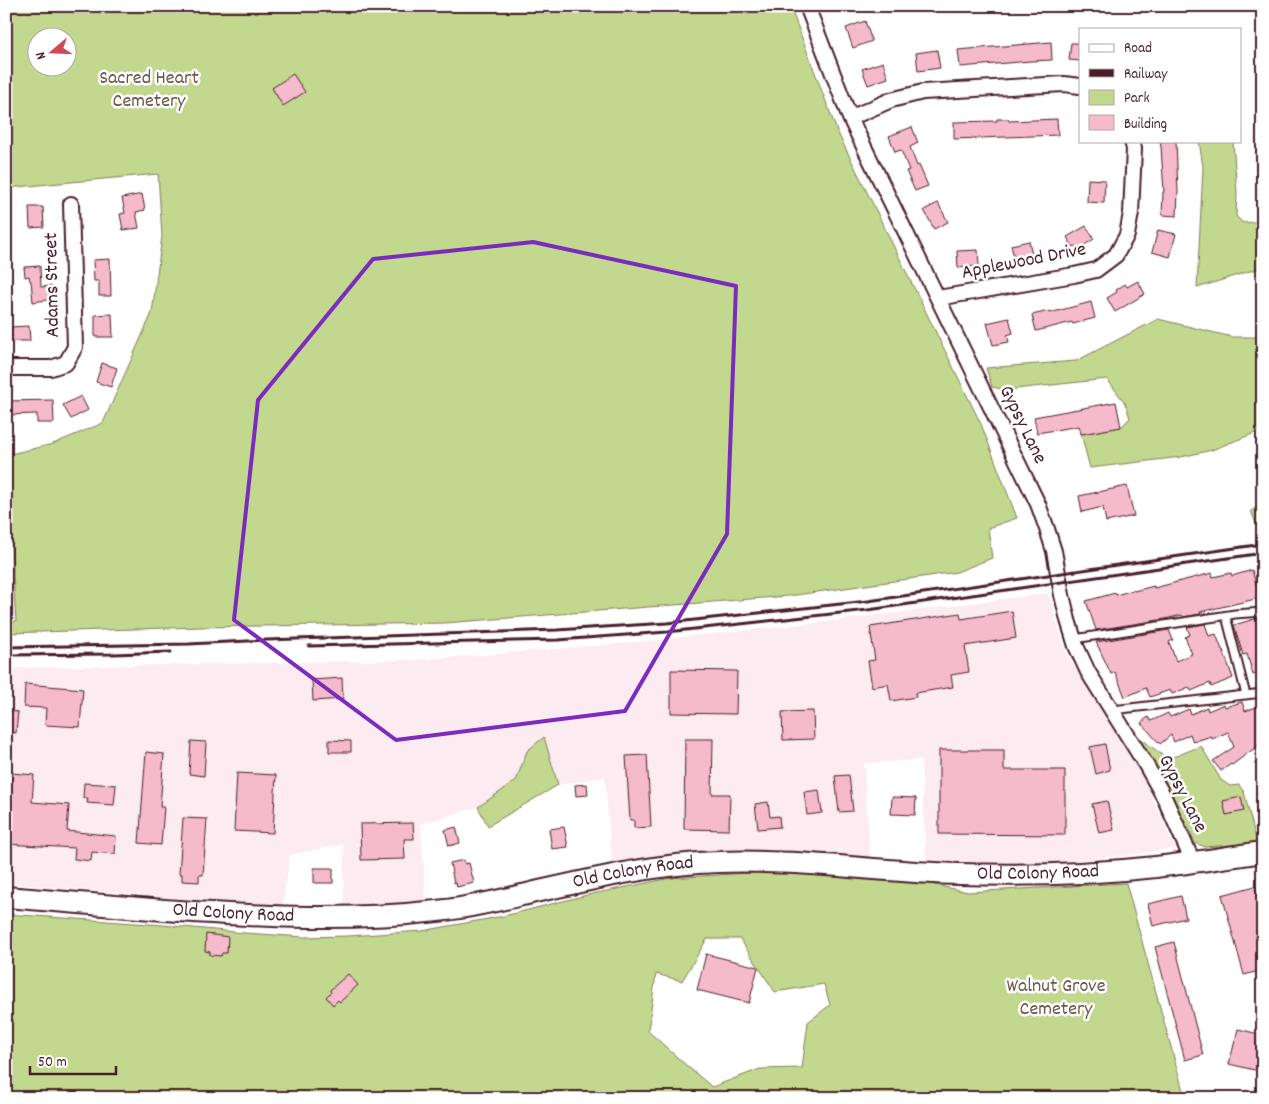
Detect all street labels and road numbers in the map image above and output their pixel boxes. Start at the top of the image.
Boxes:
street label: Adams Street [38,232,68,338]
street label: Applewood Drive [959,236,1089,288]
street label: Gypsy Lane [991,381,1053,469]
street label: Gypsy Lane [1150,750,1214,838]
street label: Old Colony Road [570,849,695,897]
street label: Old Colony Road [977,858,1100,889]
street label: Old Colony Road [171,897,295,931]

